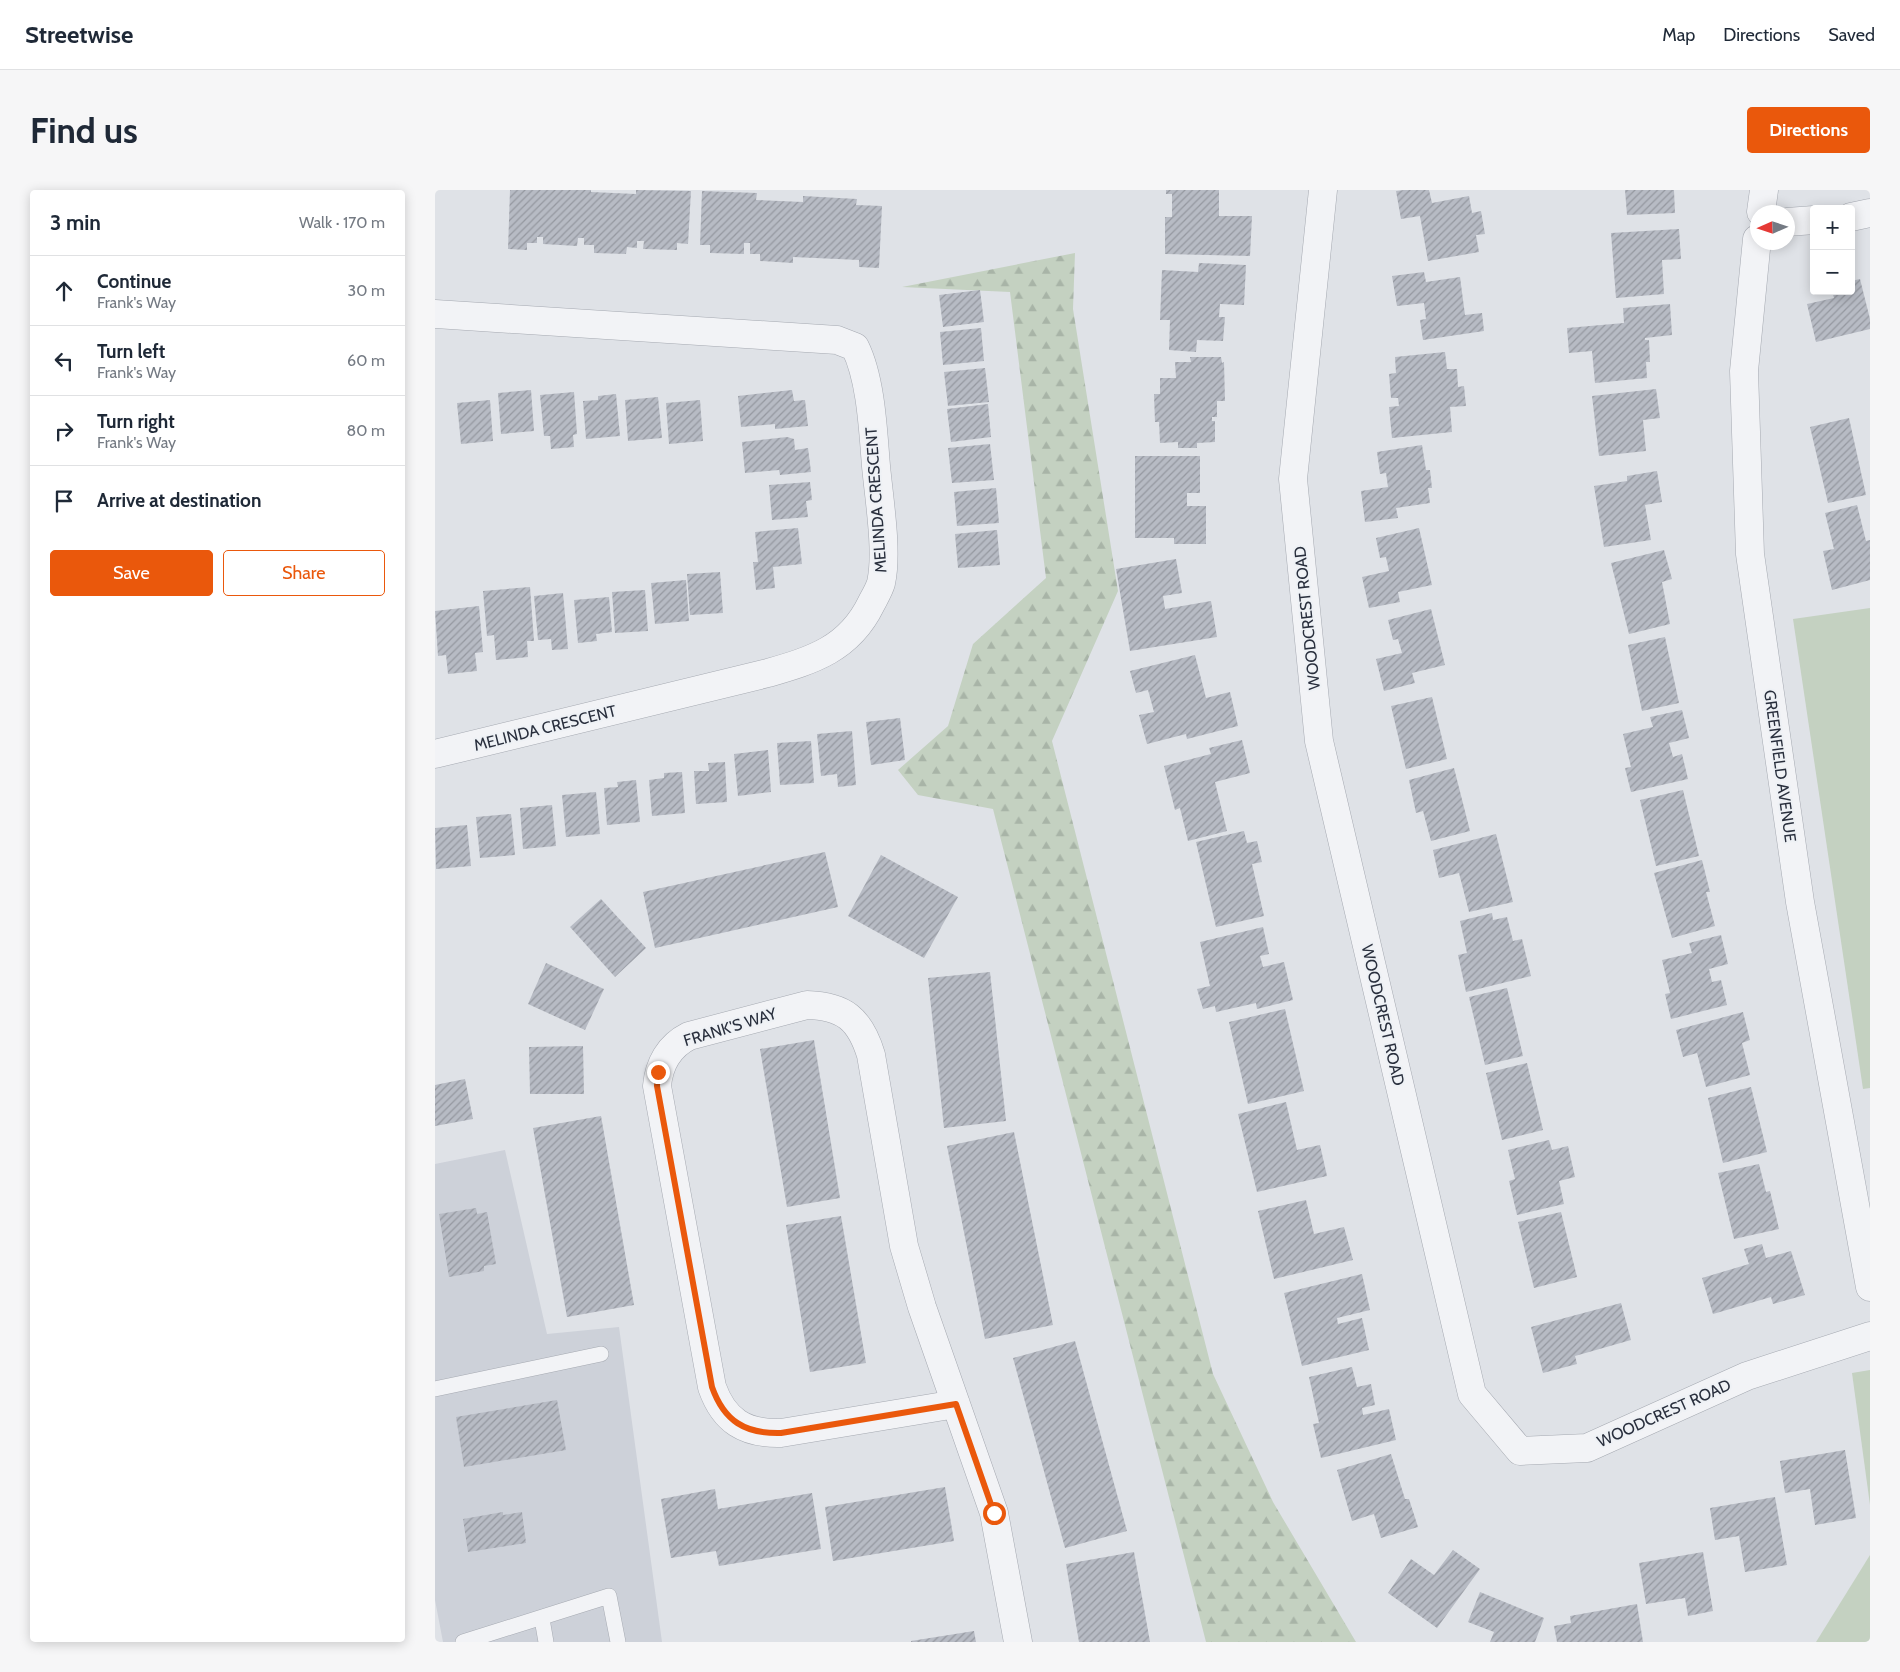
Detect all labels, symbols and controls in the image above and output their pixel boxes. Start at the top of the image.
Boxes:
text: Streetwise [25,20,133,49]
text: Map [1662,24,1695,46]
text: Directions [1723,24,1800,46]
text: Saved [1828,24,1875,46]
button: Directions [1747,107,1870,153]
text: Find us [30,109,138,152]
north arrow [1750,205,1795,250]
map controls [1810,205,1855,295]
button: + [1810,205,1855,250]
text: 3 min [50,210,101,235]
text: Walk · 170 m [299,213,385,232]
button: − [1810,250,1855,295]
text: Continue [97,270,171,293]
icon: ahead [50,277,78,305]
text: 30 m [348,281,385,300]
text: Frank's Way [97,293,176,312]
text: Turn left [97,340,165,363]
icon: left [50,347,78,375]
text: 60 m [347,351,385,370]
text: Frank's Way [97,363,176,382]
text: Turn right [97,410,175,433]
icon: right [50,417,78,445]
text: 80 m [347,421,385,440]
street label: MELINDA CRESCENT [861,426,891,574]
text: Frank's Way [97,433,176,452]
icon: arrive [50,487,78,515]
text: Arrive at destination [97,489,261,512]
street label: WOODCREST ROAD [1290,545,1324,691]
button: Save [50,550,213,596]
button: Share [223,550,385,596]
street label: GREENFIELD AVENUE [1760,689,1800,843]
street label: MELINDA CRESCENT [472,701,619,755]
street label: WOODCREST ROAD [1357,943,1409,1087]
street label: FRANK'S WAY [681,1004,780,1050]
route end [647,1061,670,1084]
street label: WOODCREST ROAD [1594,1375,1734,1451]
route start [983,1502,1006,1525]

